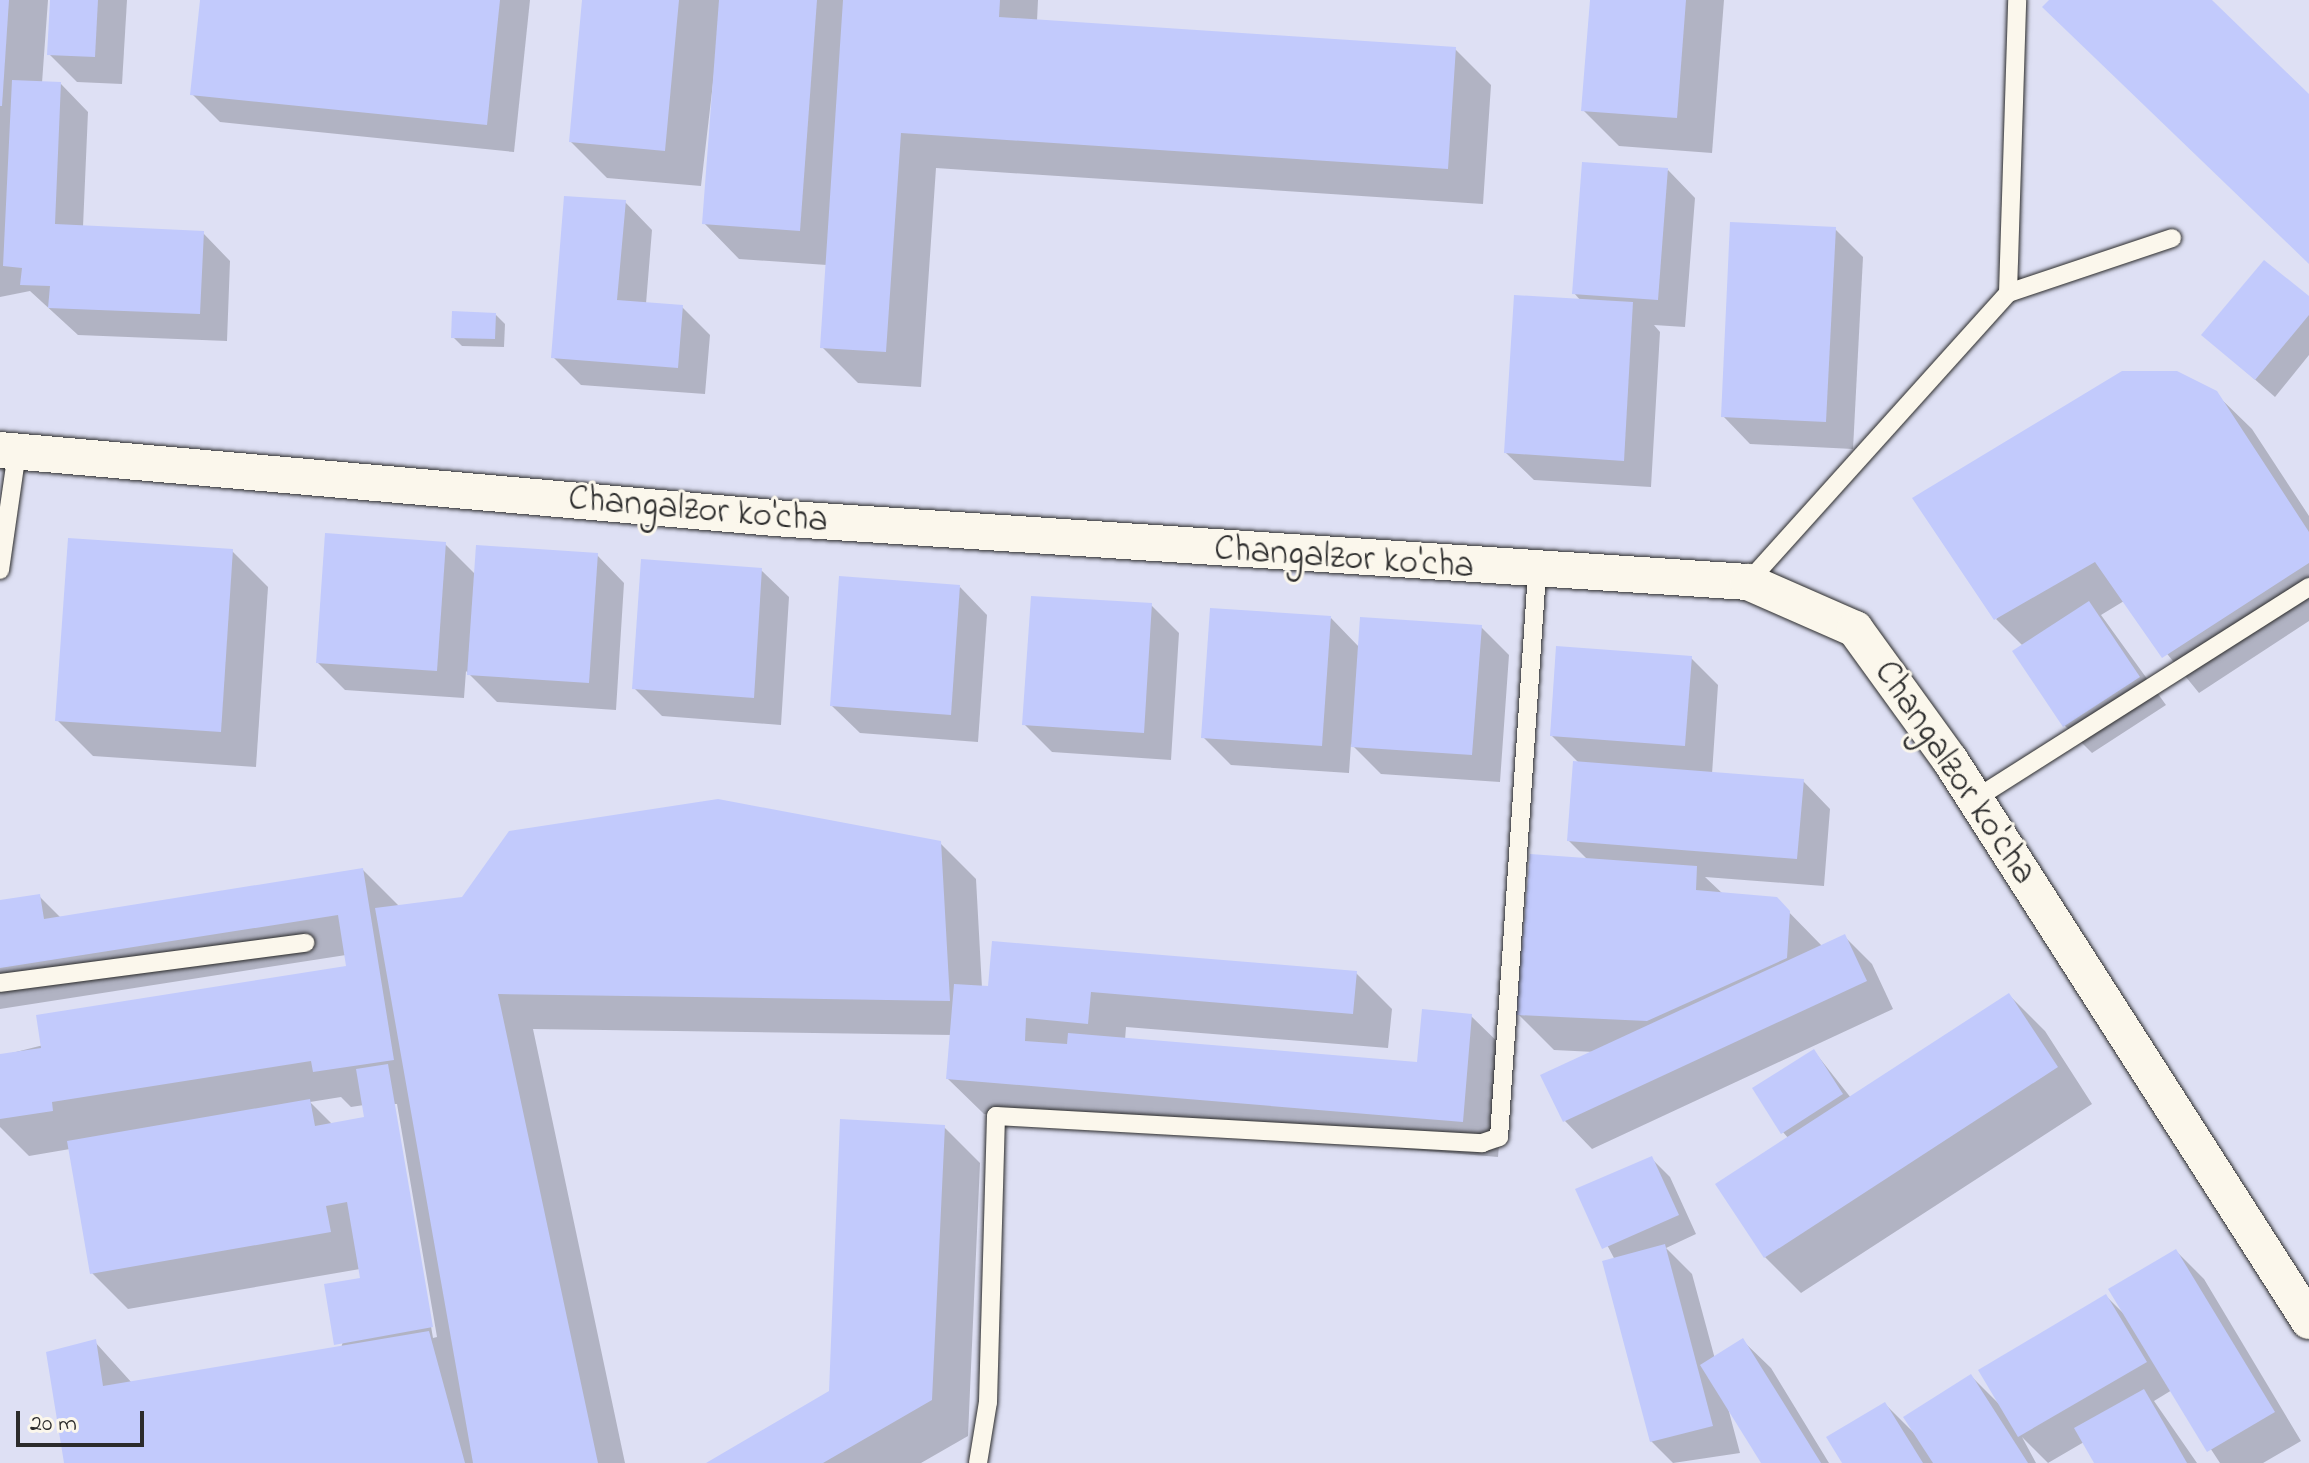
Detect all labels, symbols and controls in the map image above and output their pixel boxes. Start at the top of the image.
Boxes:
street label: Changalzor ko'cha [566,478,830,544]
street label: Changalzor ko'cha [1213,528,1475,590]
street label: Changalzor ko'cha [1863,653,2045,893]
scale bar [20,1395,148,1445]
text: 20 m [30,1407,77,1442]

